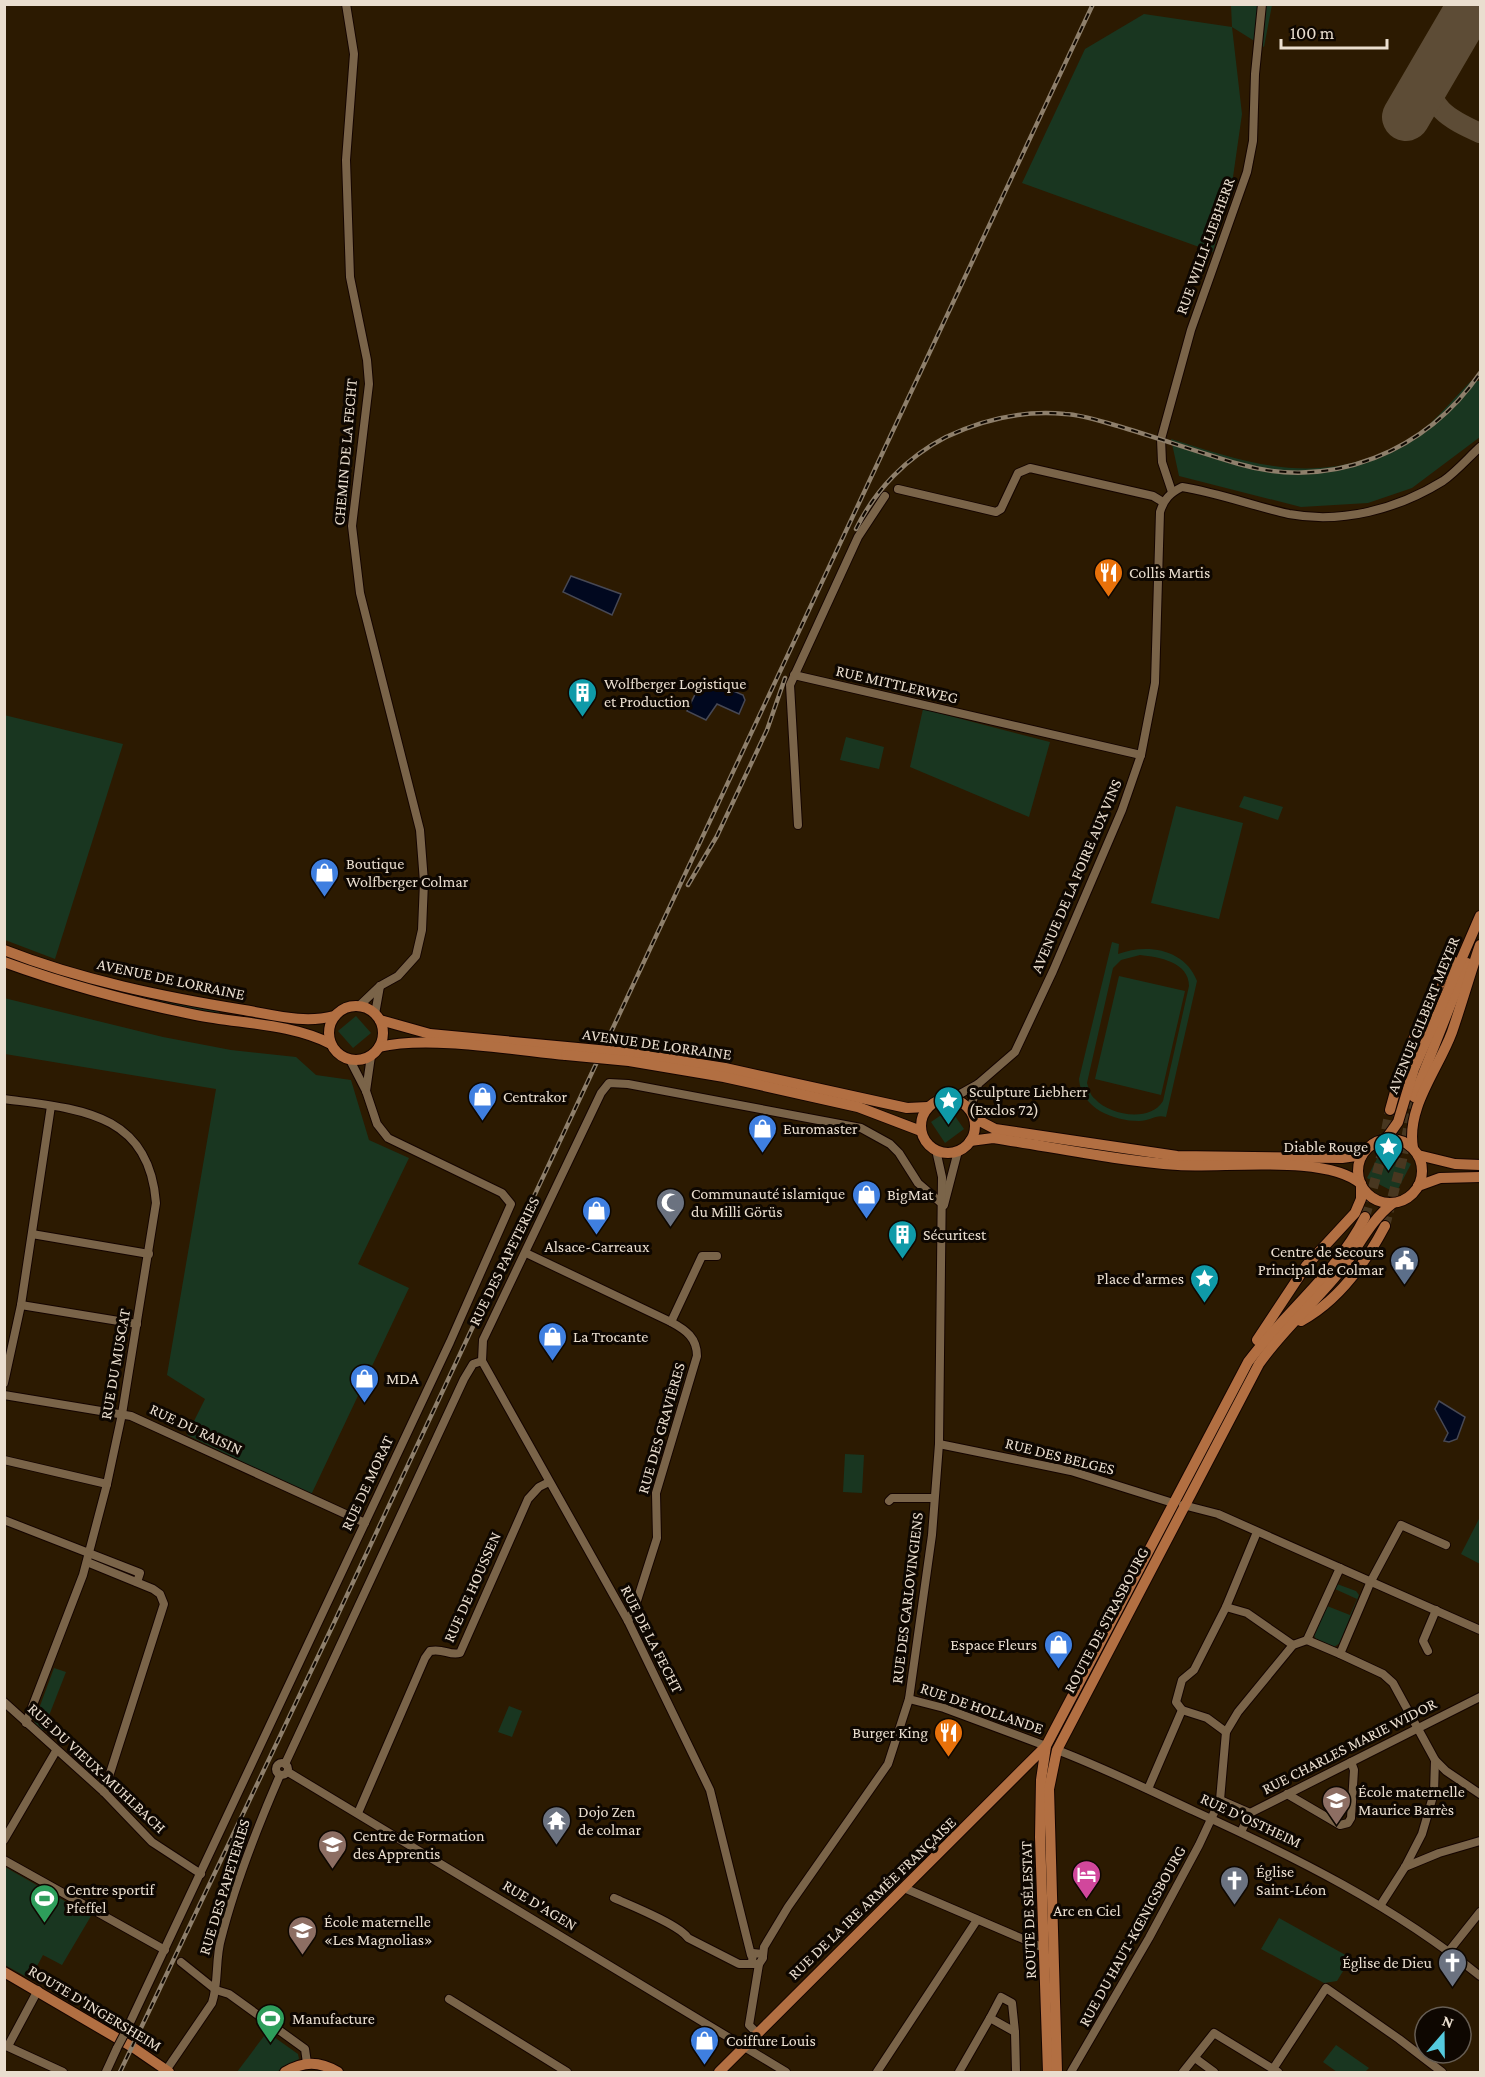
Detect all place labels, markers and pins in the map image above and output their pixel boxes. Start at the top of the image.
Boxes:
restaurant icon: Collis Martis [1092,556,1124,598]
place label: Collis Martis [1129,564,1210,581]
place label: Wolfberger Logistique et Production [604,675,746,710]
building icon: Wolfberger Logistique et Production [567,676,599,718]
place label: Boutique Wolfberger Colmar [346,855,469,891]
shop icon: Boutique Wolfberger Colmar [309,856,341,898]
shop icon: Centrakor [466,1080,498,1122]
place label: Sculpture Liebherr (Exclos 72) [969,1083,1088,1119]
place icon: Sculpture Liebherr (Exclos 72) [932,1084,964,1126]
place label: Centrakor [503,1088,568,1105]
shop icon: Euromaster [746,1112,778,1154]
place label: Euromaster [783,1120,858,1137]
place icon: Diable Rouge [1373,1130,1405,1172]
place label: Diable Rouge [1284,1138,1368,1156]
shop icon: BigMat [850,1178,882,1220]
place label: Communauté islamique du Milli Görüs [691,1185,845,1220]
mosque icon: Communauté islamique du Milli Görüs [654,1186,686,1228]
place label: BigMat [887,1186,934,1204]
shop icon: Alsace-Carreaux [581,1194,613,1236]
building icon: Sécuritest [886,1218,918,1260]
place label: Sécuritest [923,1226,987,1243]
place label: Alsace-Carreaux [545,1238,650,1255]
place label: Centre de Secours Principal de Colmar [1258,1243,1384,1279]
public building icon: Centre de Secours Principal de Colmar [1389,1244,1421,1286]
place icon: Place d'armes [1189,1262,1221,1304]
place label: Place d'armes [1096,1270,1184,1287]
shop icon: La Trocante [536,1320,568,1362]
place label: La Trocante [573,1328,648,1345]
shop icon: MDA [349,1362,381,1404]
place label: MDA [386,1370,420,1387]
shop icon: Espace Fleurs [1042,1628,1074,1670]
place label: Espace Fleurs [950,1636,1037,1654]
restaurant icon: Burger King [933,1716,965,1758]
place label: Burger King [852,1724,928,1742]
place label: École maternelle Maurice Barrès [1358,1783,1465,1818]
school or university icon: École maternelle Maurice Barrès [1321,1784,1353,1826]
place label: Dojo Zen de colmar [578,1803,641,1838]
temple icon: Dojo Zen de colmar [541,1804,573,1846]
place label: Centre de Formation des Apprentis [353,1827,485,1863]
school or university icon: Centre de Formation des Apprentis [316,1828,348,1870]
hotel icon: Arc en Ciel [1071,1858,1103,1900]
place label: Église Saint-Léon [1256,1863,1327,1898]
church icon: Église Saint-Léon [1219,1864,1251,1906]
place label: Centre sportif Pfeffel [66,1881,155,1916]
sports icon: Centre sportif Pfeffel [29,1882,61,1924]
place label: Arc en Ciel [1053,1902,1121,1919]
place label: École maternelle «Les Magnolias» [324,1913,433,1949]
school or university icon: École maternelle «Les Magnolias» [287,1914,319,1956]
church icon: Église de Dieu [1437,1946,1469,1988]
place label: Église de Dieu [1342,1954,1433,1972]
sports icon: Manufacture [255,2002,287,2044]
place label: Manufacture [292,2010,375,2027]
shop icon: Coiffure Louis [689,2024,721,2066]
place label: Coiffure Louis [726,2032,816,2049]

